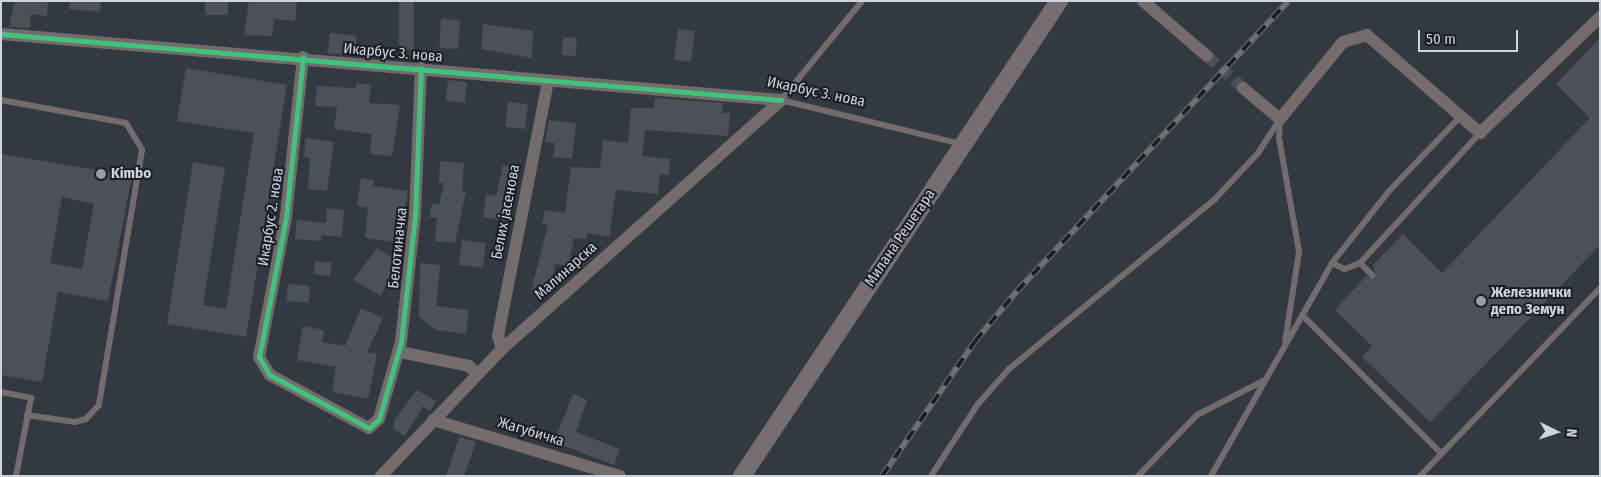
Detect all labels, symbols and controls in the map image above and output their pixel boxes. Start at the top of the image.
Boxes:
scale bar [1421,20,1521,52]
text: 50 m [1426,30,1456,48]
street label: Икарбус 3. нова [343,40,443,66]
street label: Икарбус 3. нова [765,73,867,111]
street label: Белих јасенова [488,163,524,261]
place label: Kimbo [111,165,151,183]
street label: Икарбус 2. нова [254,166,288,268]
marker: Kimbo [95,168,107,180]
street label: Милана Решетара [861,186,939,290]
street label: Белотиначка [385,207,411,289]
street label: Малинарска [531,238,601,304]
place label: Железнички депо Земун [1491,283,1571,318]
marker: Железнички депо Земун [1475,295,1487,307]
north arrow [1531,407,1581,457]
street label: Жагубичка [496,413,566,451]
text: N [1563,428,1580,438]

